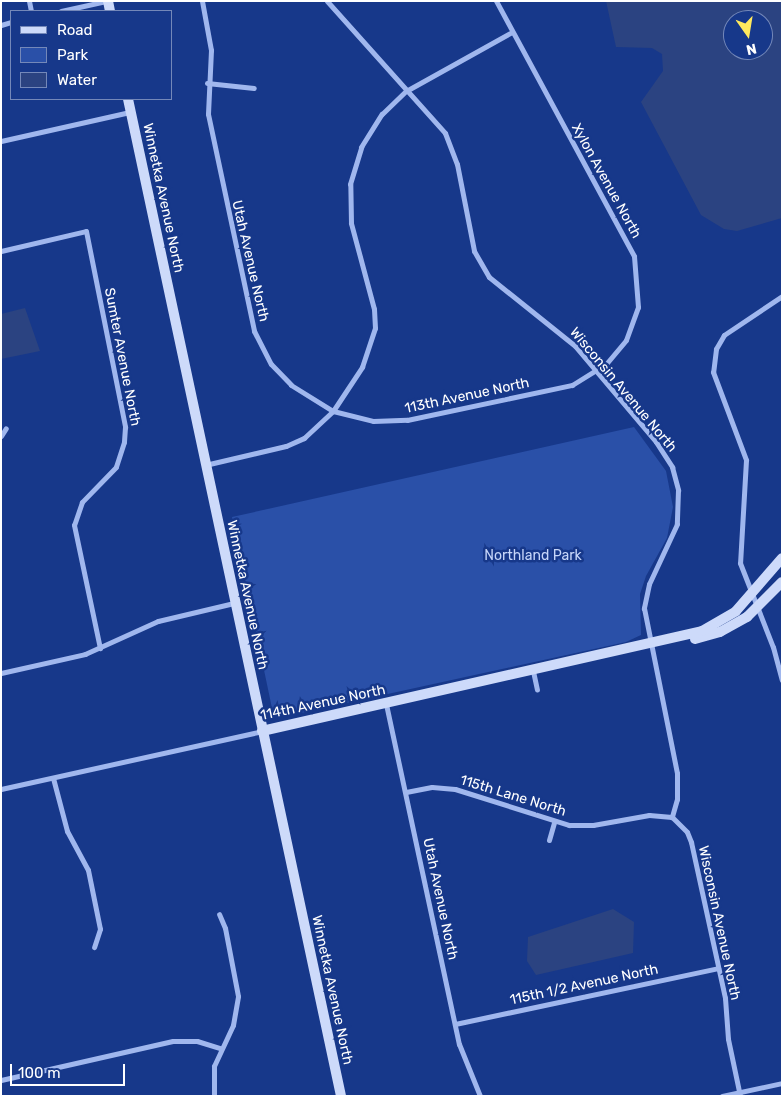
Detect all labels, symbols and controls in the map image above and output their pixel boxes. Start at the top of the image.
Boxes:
legend [10,10,172,100]
north arrow [723,10,773,60]
text: Road [57,21,93,39]
text: N [744,40,758,59]
text: Park [57,46,88,64]
text: Water [57,71,97,89]
street label: Xylon Avenue North [567,121,645,241]
street label: Winnetka Avenue North [139,122,187,274]
street label: Utah Avenue North [228,198,272,324]
street label: Sumter Avenue North [100,286,144,428]
street label: Wisconsin Avenue North [566,324,680,456]
street label: 113th Avenue North [403,375,531,417]
street label: Winnetka Avenue North [223,519,271,671]
park label: Northland Park [484,548,582,564]
street label: 114th Avenue North [259,682,387,724]
street label: 115th Lane North [458,772,568,820]
street label: Utah Avenue North [419,836,461,962]
street label: Wisconsin Avenue North [694,844,744,1002]
street label: Winnetka Avenue North [308,914,356,1066]
street label: 115th 1/2 Avenue North [508,961,660,1009]
scale bar [12,1054,128,1086]
text: 100 m [18,1064,60,1082]

